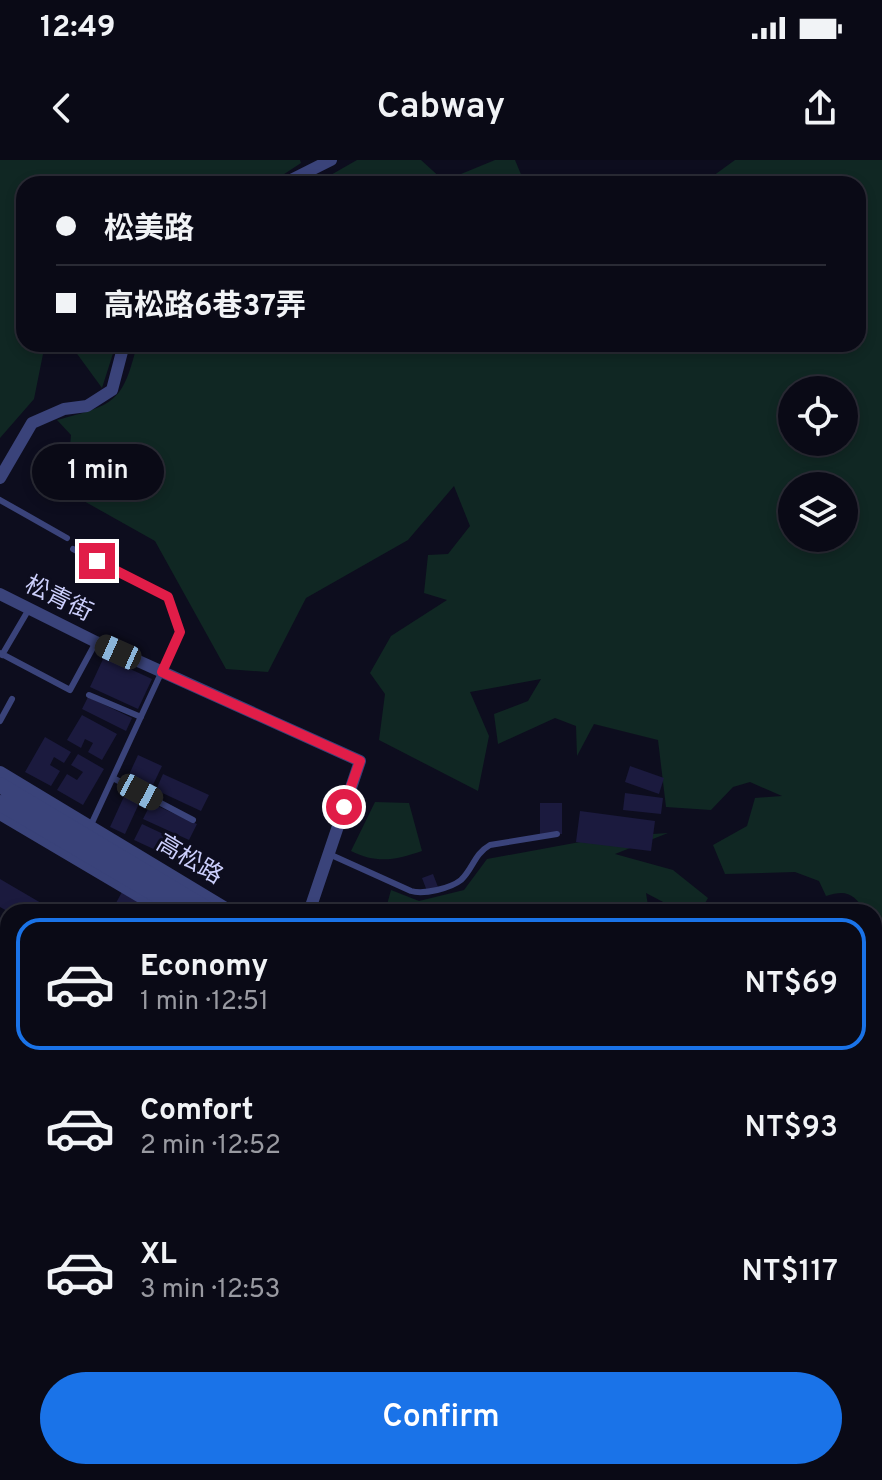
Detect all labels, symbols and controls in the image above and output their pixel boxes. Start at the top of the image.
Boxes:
text: 12:49 [40,10,115,47]
text: Cabway [377,85,505,131]
icon: back [40,86,84,130]
icon: share [798,86,842,130]
text: 松美路 [104,212,194,249]
text: 高松路6巷37弄 [104,289,306,326]
map controls [778,376,858,552]
button: locate [778,376,858,456]
callout: 1 min [31,445,163,501]
text: 1 min [67,455,129,488]
button: layers [778,472,858,552]
route end [79,543,115,579]
street label: 松青街 [19,571,97,629]
car [91,631,145,673]
car [113,770,167,814]
route start [326,789,362,825]
street label: 高松路 [150,829,228,892]
icon: car [44,948,116,1020]
text: Economy [140,949,268,986]
text: NT$69 [745,966,838,1003]
text: 1 min · 12:51 [140,986,269,1019]
icon: car [44,1092,116,1164]
text: Comfort [140,1093,253,1130]
text: NT$93 [745,1110,838,1147]
text: 2 min · 12:52 [140,1130,281,1163]
icon: car [44,1236,116,1308]
text: XL [140,1237,177,1274]
text: NT$117 [741,1254,838,1291]
text: 3 min · 12:53 [140,1274,281,1307]
button: Confirm [40,1372,842,1464]

